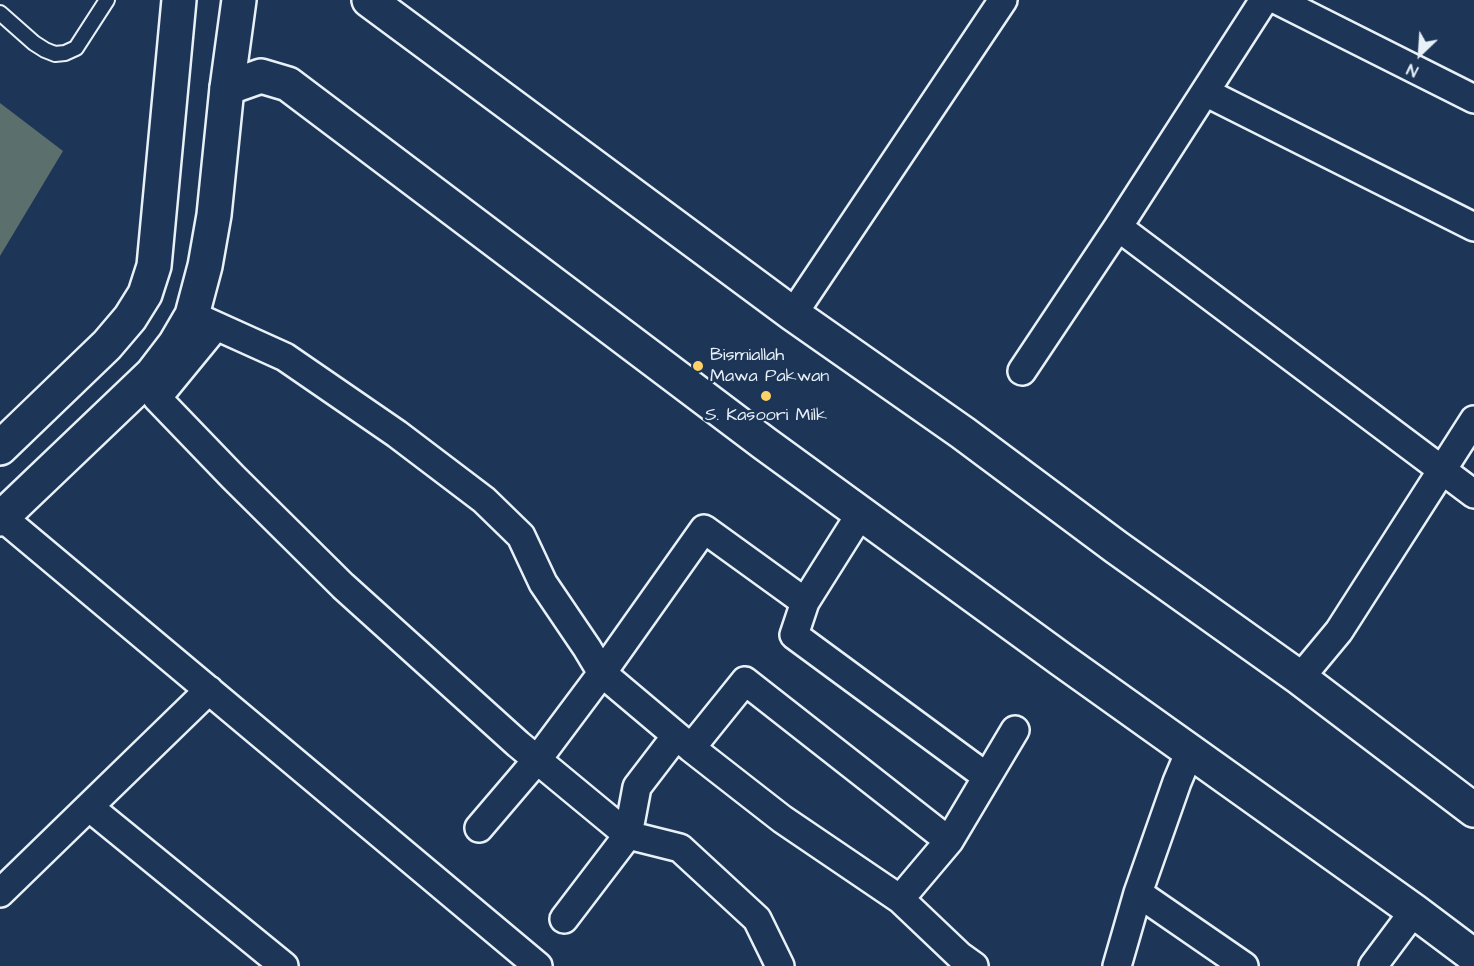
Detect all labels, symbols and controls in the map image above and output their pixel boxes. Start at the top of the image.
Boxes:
north arrow [1390,24,1450,84]
text: N [1403,58,1422,82]
place label: Bismiallah Mawa Pakwan [710,345,829,388]
marker: Bismiallah Mawa Pakwan [691,359,705,373]
marker: S. Kasoori Milk [759,389,773,403]
place label: S. Kasoori Milk [705,405,827,427]

